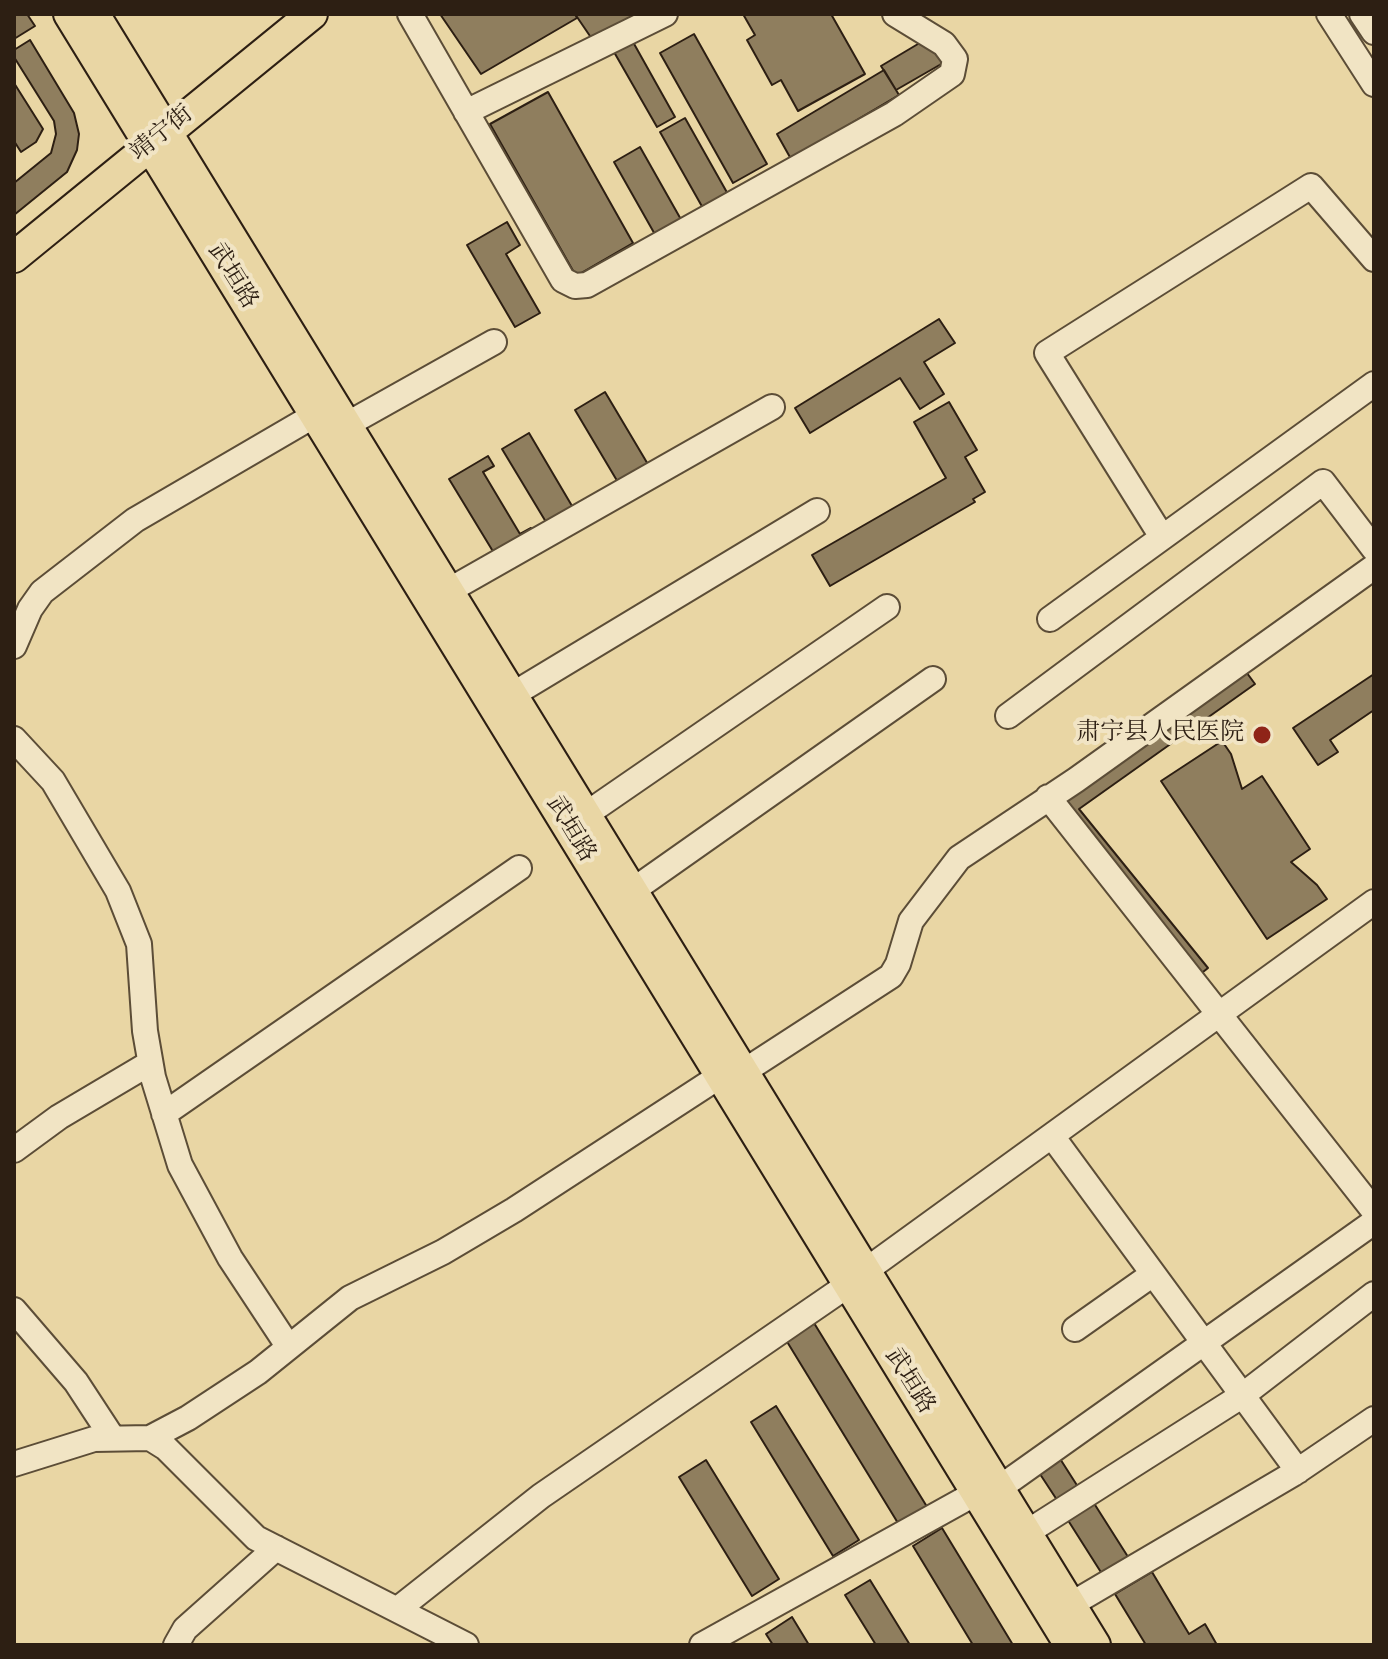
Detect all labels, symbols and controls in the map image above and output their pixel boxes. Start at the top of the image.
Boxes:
street label: 靖宁街 [126,101,200,169]
street label: 武垣路 [200,239,262,315]
place label: 肃宁县人民医院 [1076,721,1244,749]
marker: 肃宁县人民医院 [1251,724,1273,746]
street label: 武垣路 [538,792,600,868]
street label: 武垣路 [877,1344,939,1420]

